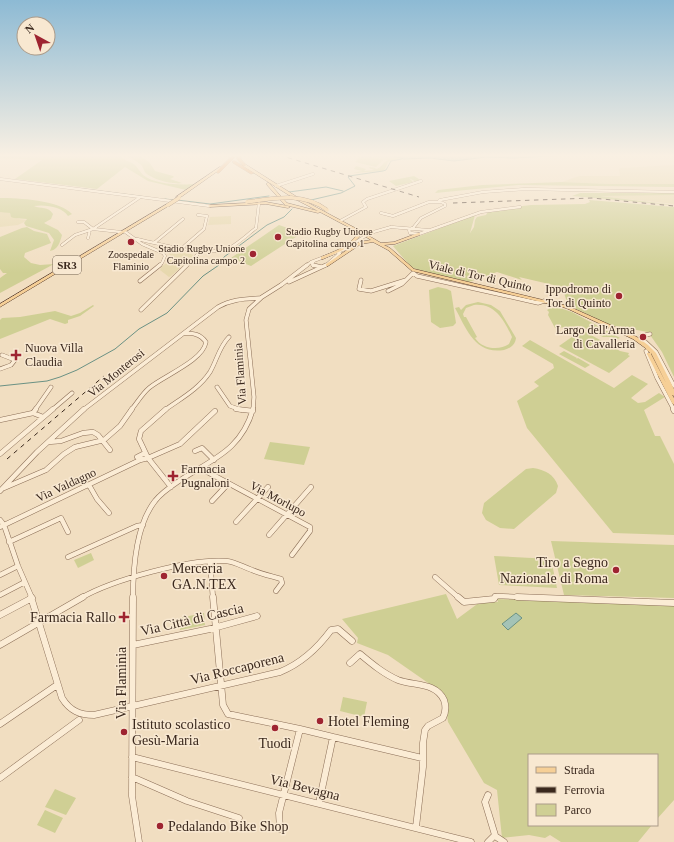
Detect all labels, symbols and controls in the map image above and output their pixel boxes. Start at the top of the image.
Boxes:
north arrow [16,16,56,56]
text: N [23,21,37,35]
place label: Stadio Rugby Unione Capitolina campo 1 [286,226,373,249]
marker: Stadio Rugby Unione Capitolina campo 1 [273,232,283,242]
marker: Zoospedale Flaminio [126,237,136,247]
place label: Stadio Rugby Unione Capitolina campo 2 [158,243,246,266]
place label: Zoospedale Flaminio [108,249,155,272]
marker: Stadio Rugby Unione Capitolina campo 2 [248,249,258,259]
road number: SR3 [53,256,81,274]
street label: Viale di Tor di Quinto [427,257,533,295]
place label: Ippodromo di Tor di Quinto [545,282,612,310]
marker: Ippodromo di Tor di Quinto [614,291,624,301]
place label: Largo dell'Arma di Cavalleria [556,323,636,351]
marker: Largo dell'Arma di Cavalleria [638,332,648,342]
place label: Nuova Villa Claudia [25,341,84,369]
street label: Via Flaminia [231,342,249,406]
street label: Via Monterosi [85,345,148,400]
marker: Nuova Villa Claudia [10,349,22,361]
place label: Farmacia Pugnaloni [181,462,230,490]
street label: Via Valdagno [34,465,98,505]
marker: Farmacia Pugnaloni [168,471,178,481]
street label: Via Morlupo [248,478,308,520]
place label: Tiro a Segno Nazionale di Roma [500,555,609,586]
place label: Merceria GA.N.TEX [172,561,237,592]
marker: Tiro a Segno Nazionale di Roma [611,565,621,575]
marker: Merceria GA.N.TEX [159,571,169,581]
street label: Via Città di Cascia [139,600,246,639]
place label: Farmacia Rallo [30,610,116,625]
marker: Farmacia Rallo [119,612,129,622]
street label: Via Flaminia [114,646,129,719]
street label: Via Roccaporena [189,649,286,687]
place label: Hotel Fleming [328,714,409,729]
marker: Hotel Fleming [315,716,325,726]
place label: Istituto scolastico Gesù-Maria [132,717,230,748]
marker: Tuodì [270,723,280,733]
marker: Istituto scolastico Gesù-Maria [119,727,129,737]
place label: Tuodì [259,736,292,751]
legend [528,754,658,826]
text: Strada [564,763,595,777]
street label: Via Bevagna [268,772,342,804]
text: Ferrovia [564,783,605,797]
text: Parco [564,803,591,817]
place label: Pedalando Bike Shop [168,819,289,834]
marker: Pedalando Bike Shop [155,821,165,831]

